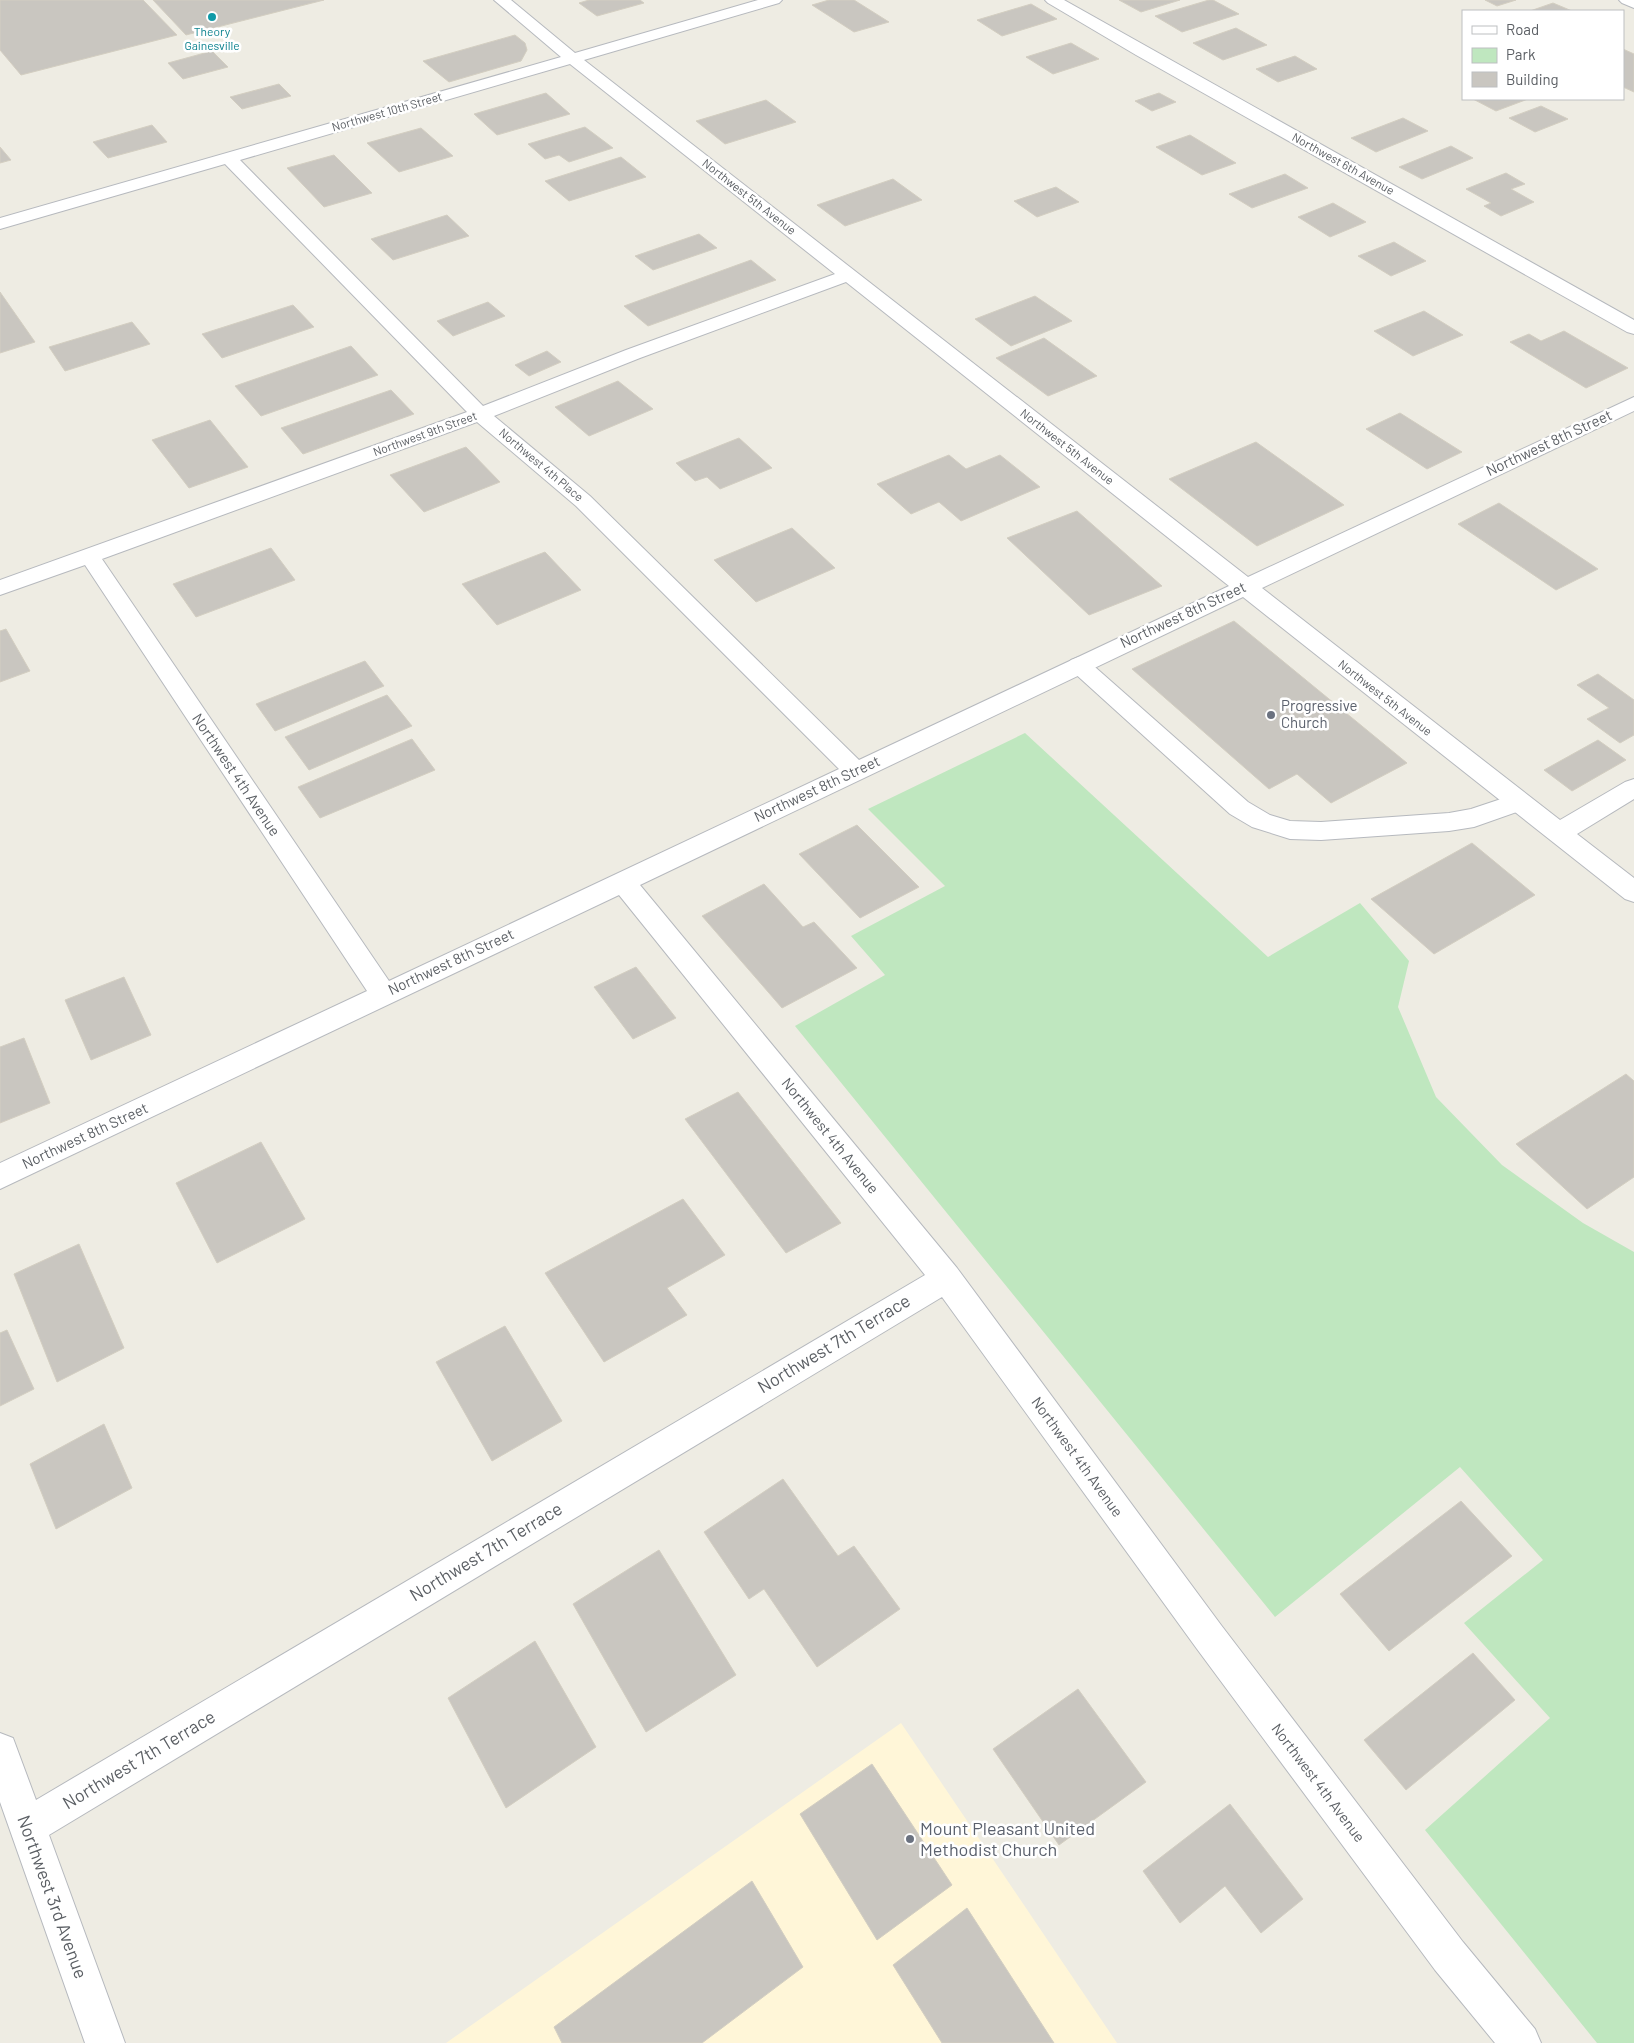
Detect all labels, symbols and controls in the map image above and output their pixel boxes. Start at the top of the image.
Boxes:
legend [1462,10,1624,100]
marker: Theory Gainesville [206,11,218,23]
text: Road [1506,20,1539,38]
place label: Theory Gainesville [184,24,240,52]
text: Park [1506,45,1536,63]
text: Building [1506,70,1559,88]
street label: Northwest 10th Street [330,89,444,134]
street label: Northwest 6th Avenue [1290,129,1397,197]
street label: Northwest 5th Avenue [700,155,799,237]
street label: Northwest 5th Avenue [1018,405,1117,487]
street label: Northwest 8th Street [1483,405,1614,479]
street label: Northwest 9th Street [371,408,478,458]
street label: Northwest 4th Place [497,425,587,504]
street label: Northwest 8th Street [1117,577,1248,651]
street label: Northwest 5th Avenue [1336,656,1435,738]
place label: Progressive Church [1281,696,1358,731]
marker: Progressive Church [1265,709,1277,721]
street label: Northwest 4th Avenue [189,710,285,839]
street label: Northwest 8th Street [751,751,882,825]
street label: Northwest 8th Street [385,924,516,998]
street label: Northwest 4th Avenue [778,1074,883,1197]
street label: Northwest 8th Street [19,1098,150,1172]
street label: Northwest 7th Terrace [753,1289,914,1397]
street label: Northwest 4th Avenue [1028,1393,1127,1520]
street label: Northwest 7th Terrace [405,1497,566,1605]
street label: Northwest 7th Terrace [58,1705,219,1813]
street label: Northwest 4th Avenue [1268,1719,1369,1845]
street label: Northwest 3rd Avenue [13,1812,93,1981]
place label: Mount Pleasant United Methodist Church [920,1817,1095,1860]
marker: Mount Pleasant United Methodist Church [904,1833,916,1845]

